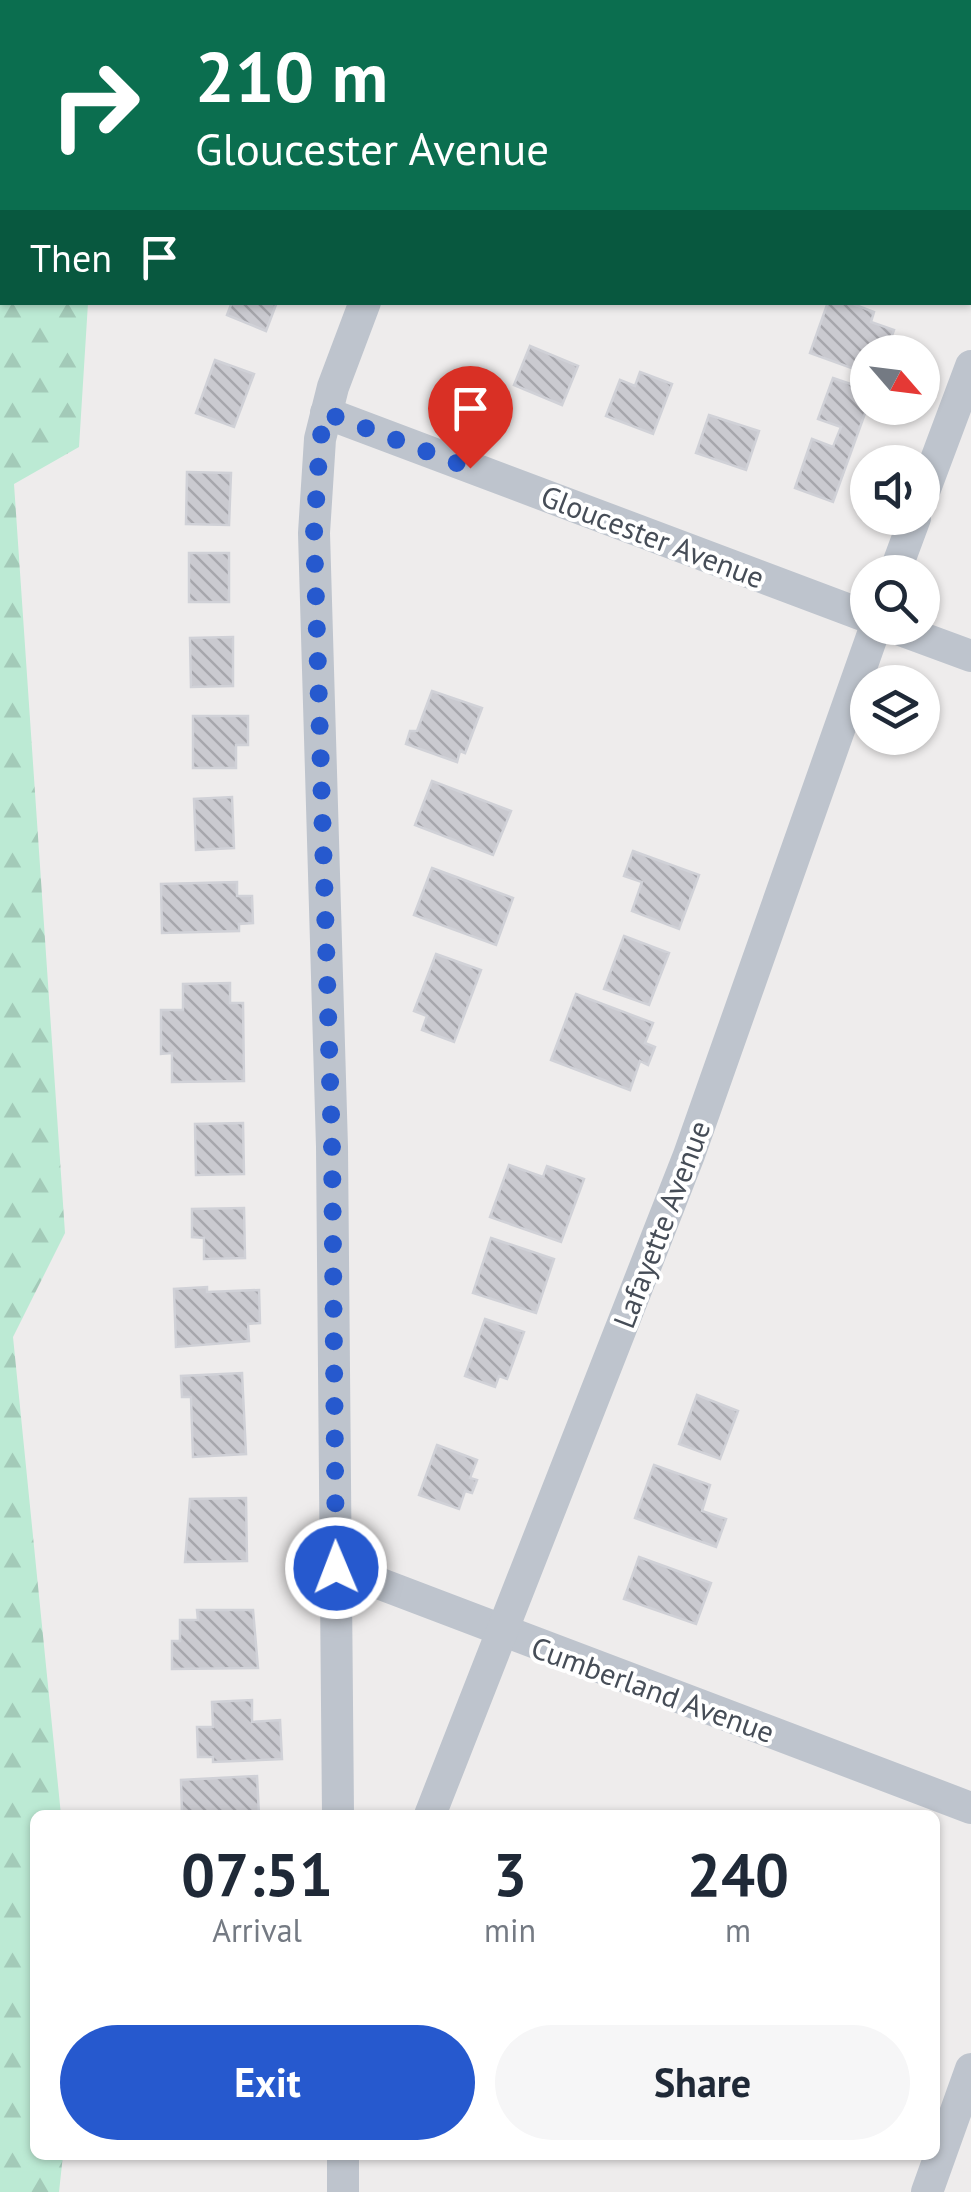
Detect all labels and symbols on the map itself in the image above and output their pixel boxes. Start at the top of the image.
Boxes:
north arrow [850,335,940,425]
pin [428,366,513,469]
street label: Gloucester Avenue [536,475,770,597]
street label: Lafayette Avenue [604,1115,718,1333]
position arrow [284,1516,388,1620]
street label: Cumberland Avenue [526,1627,780,1751]

